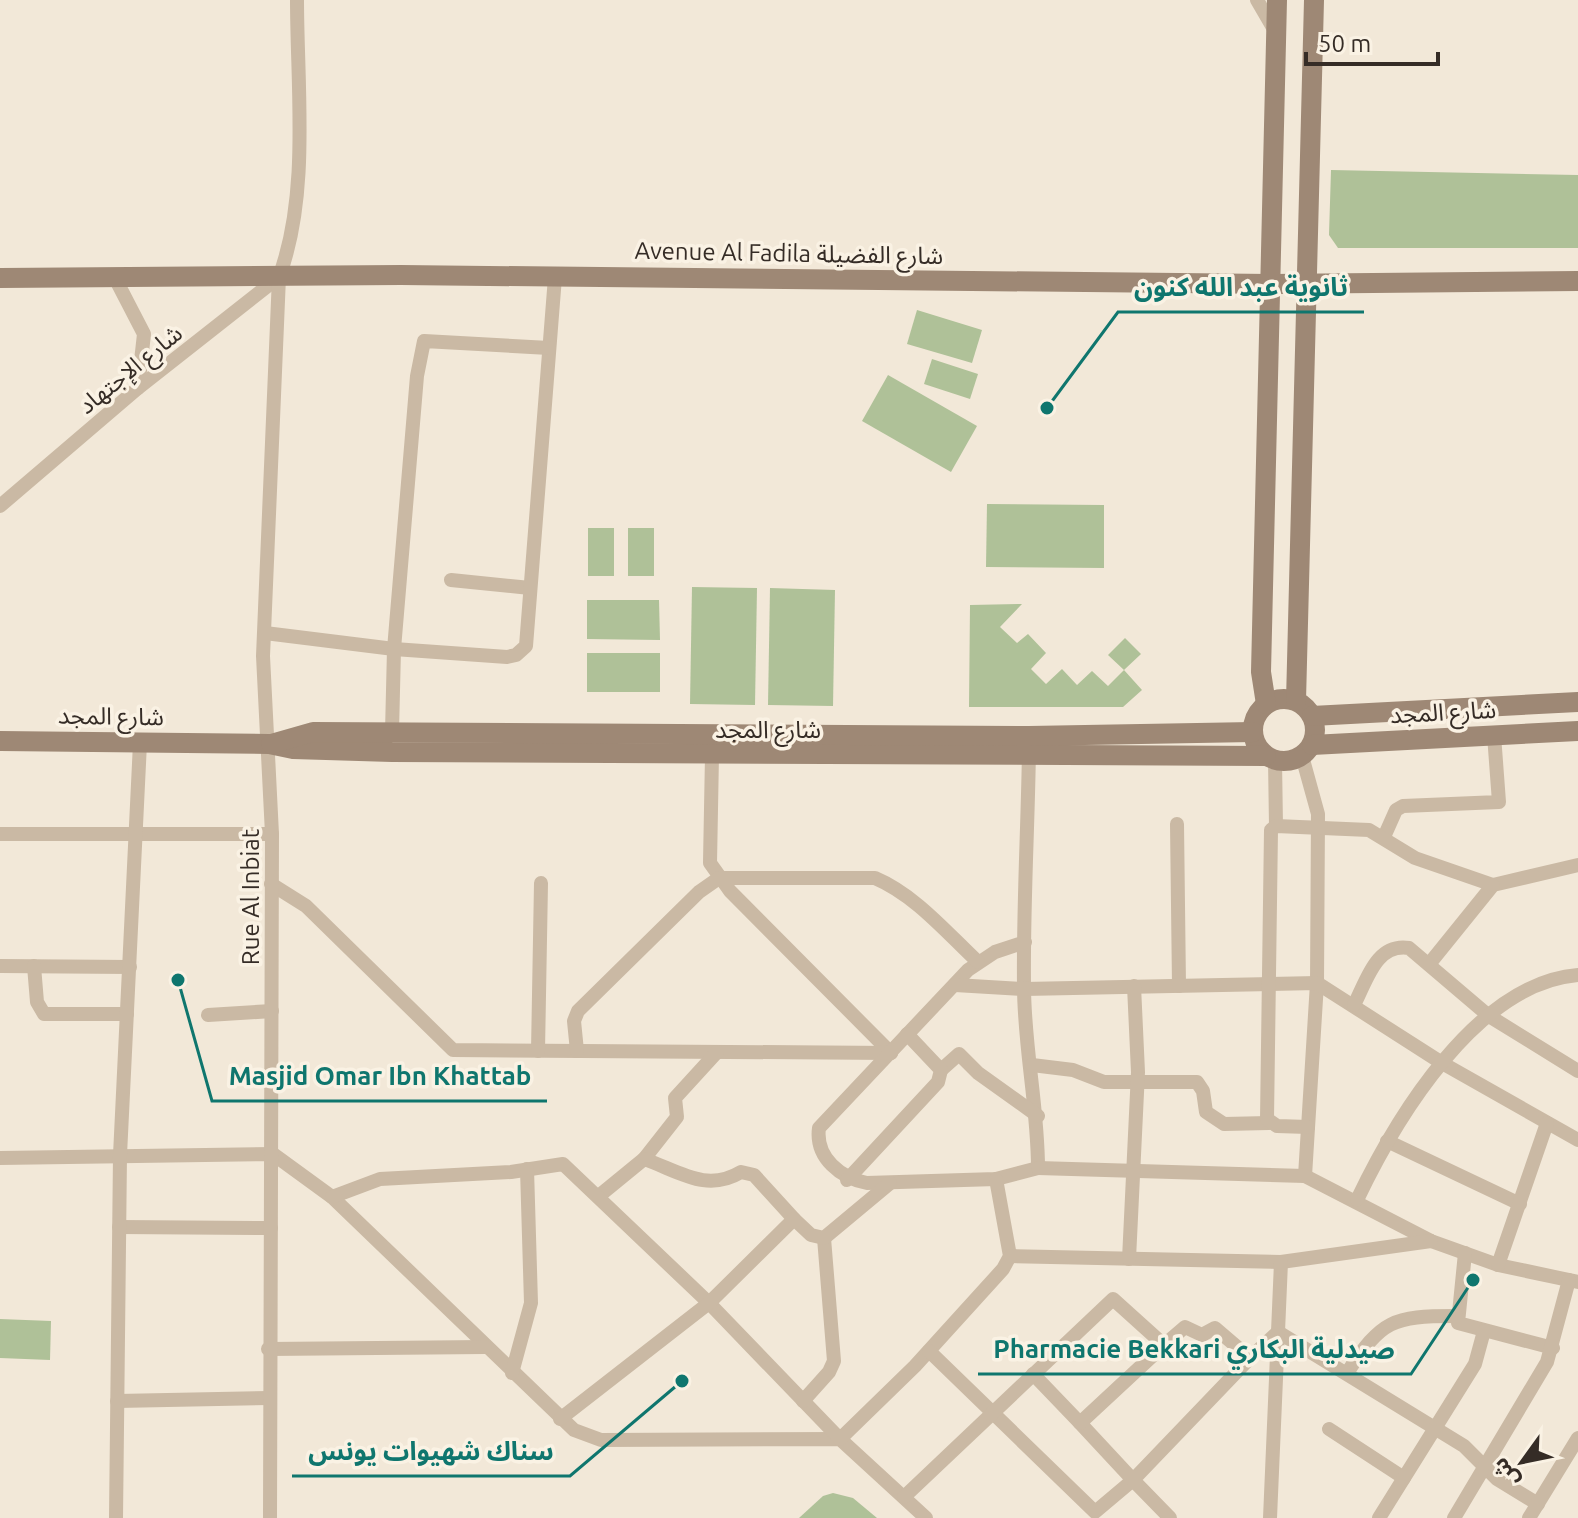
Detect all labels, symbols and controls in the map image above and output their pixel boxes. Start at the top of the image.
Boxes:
scale bar [1306,16,1438,66]
text: 50 m [1318,30,1371,57]
street label: Avenue Al Fadila شارع الفضيلة [634,237,943,273]
callout: ثانوية عبد الله كنون [1118,262,1364,312]
text: ثانوية عبد الله كنون [1134,272,1348,302]
street label: شارع الإجتهاد [73,319,190,422]
street label: شارع المجد [1389,696,1497,732]
street label: شارع المجد [58,702,164,734]
street label: شارع المجد [715,716,821,747]
street label: Rue Al Inbiat [237,828,264,965]
callout: Masjid Omar Ibn Khattab [212,1051,547,1101]
text: Masjid Omar Ibn Khattab [229,1061,531,1090]
callout: Pharmacie Bekkari صيدلية البكاري [978,1324,1411,1374]
text: Pharmacie Bekkari صيدلية البكاري [993,1334,1395,1370]
north arrow [1482,1422,1562,1502]
callout: سناك شهيوات يونس [292,1426,570,1476]
text: سناك شهيوات يونس [308,1436,554,1466]
text: ش [1486,1453,1524,1493]

